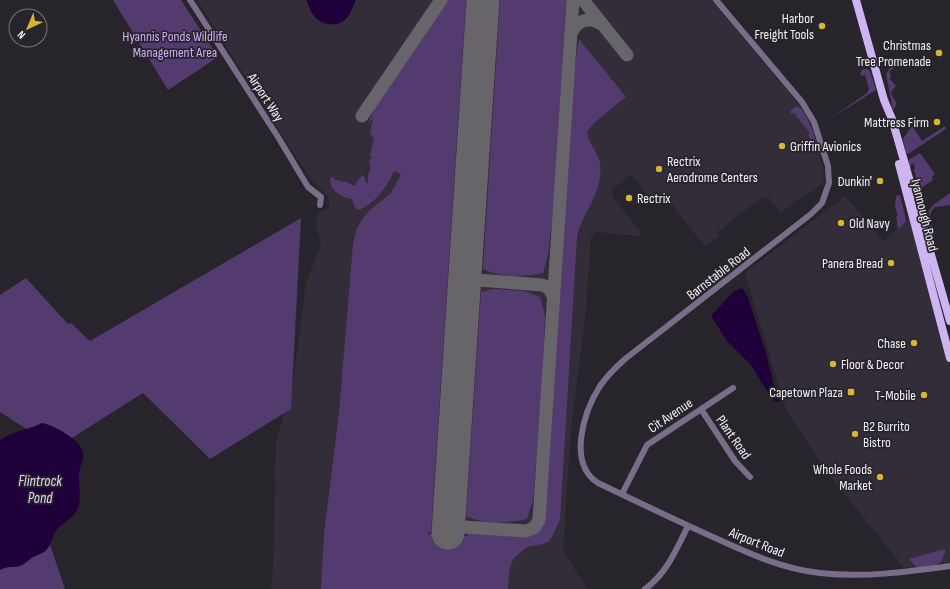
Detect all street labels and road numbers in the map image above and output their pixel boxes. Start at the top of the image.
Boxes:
street label: Airport Way [243,69,288,125]
street label: Iyannough Road [907,177,942,253]
street label: Barnstable Road [683,243,754,303]
street label: Cit Avenue [645,394,696,436]
street label: Plant Road [712,412,755,463]
street label: Airport Road [726,523,787,561]

